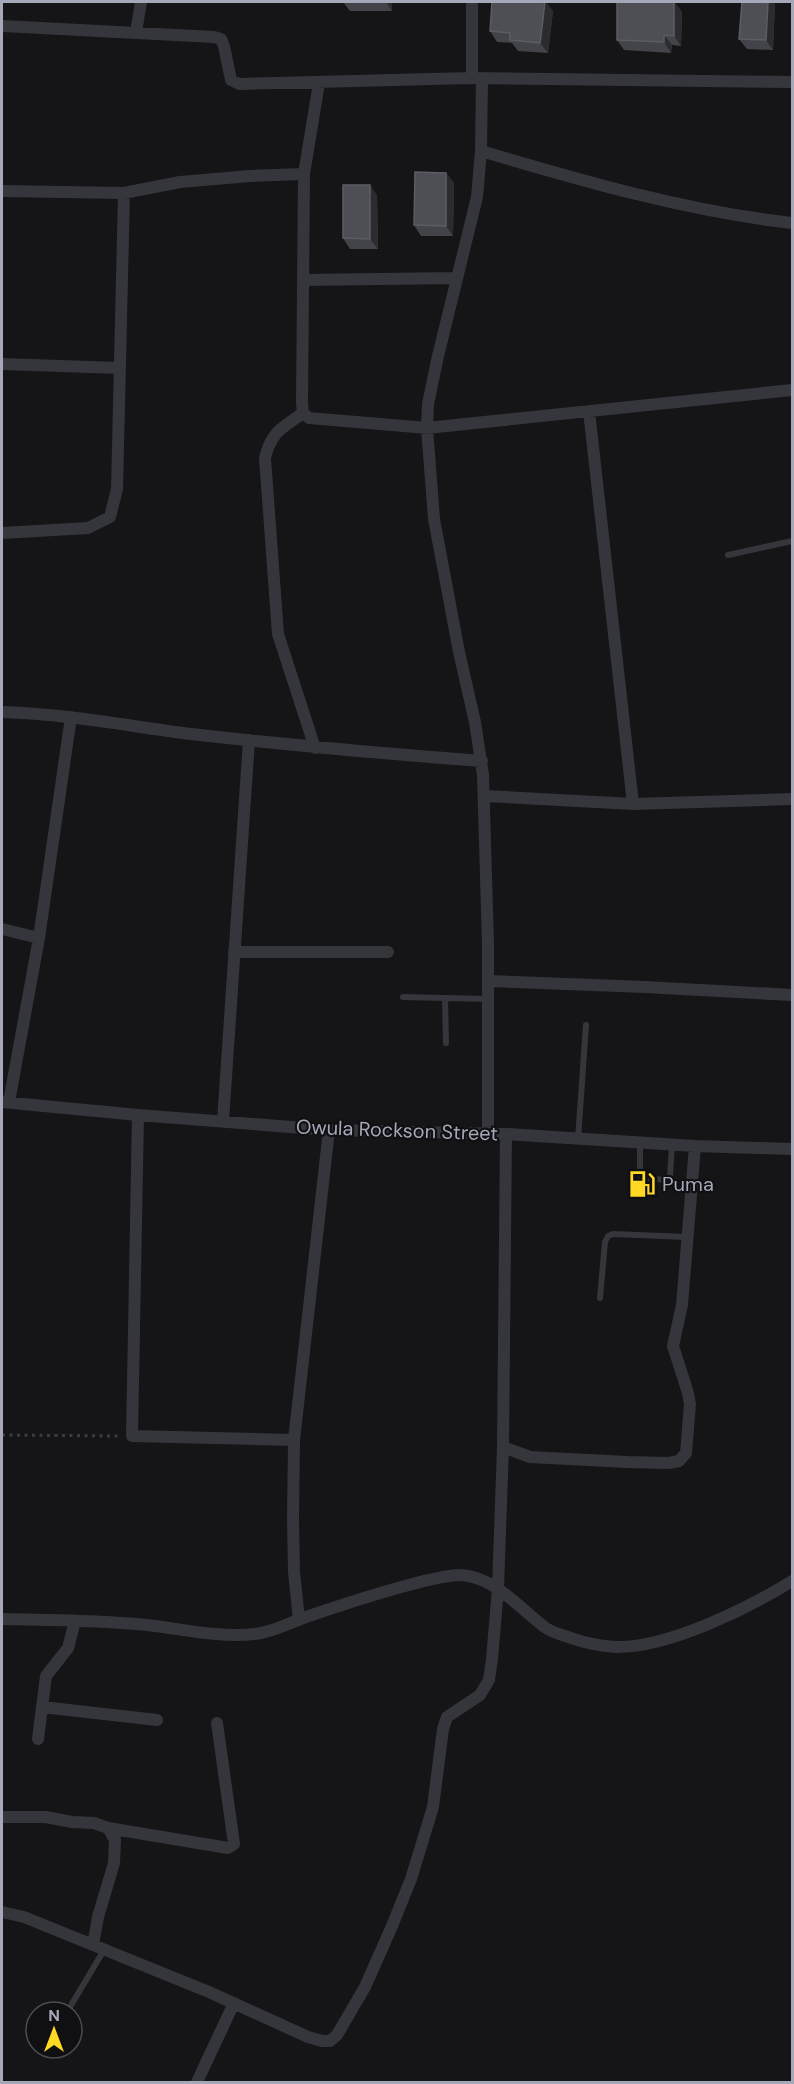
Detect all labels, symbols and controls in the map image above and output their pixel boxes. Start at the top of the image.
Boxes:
street label: Owula Rockson Street [295,1113,499,1147]
fuel station icon: Puma [627,1169,657,1199]
place label: Puma [662,1171,714,1197]
north arrow [24,2000,84,2060]
text: N [48,2005,60,2026]

